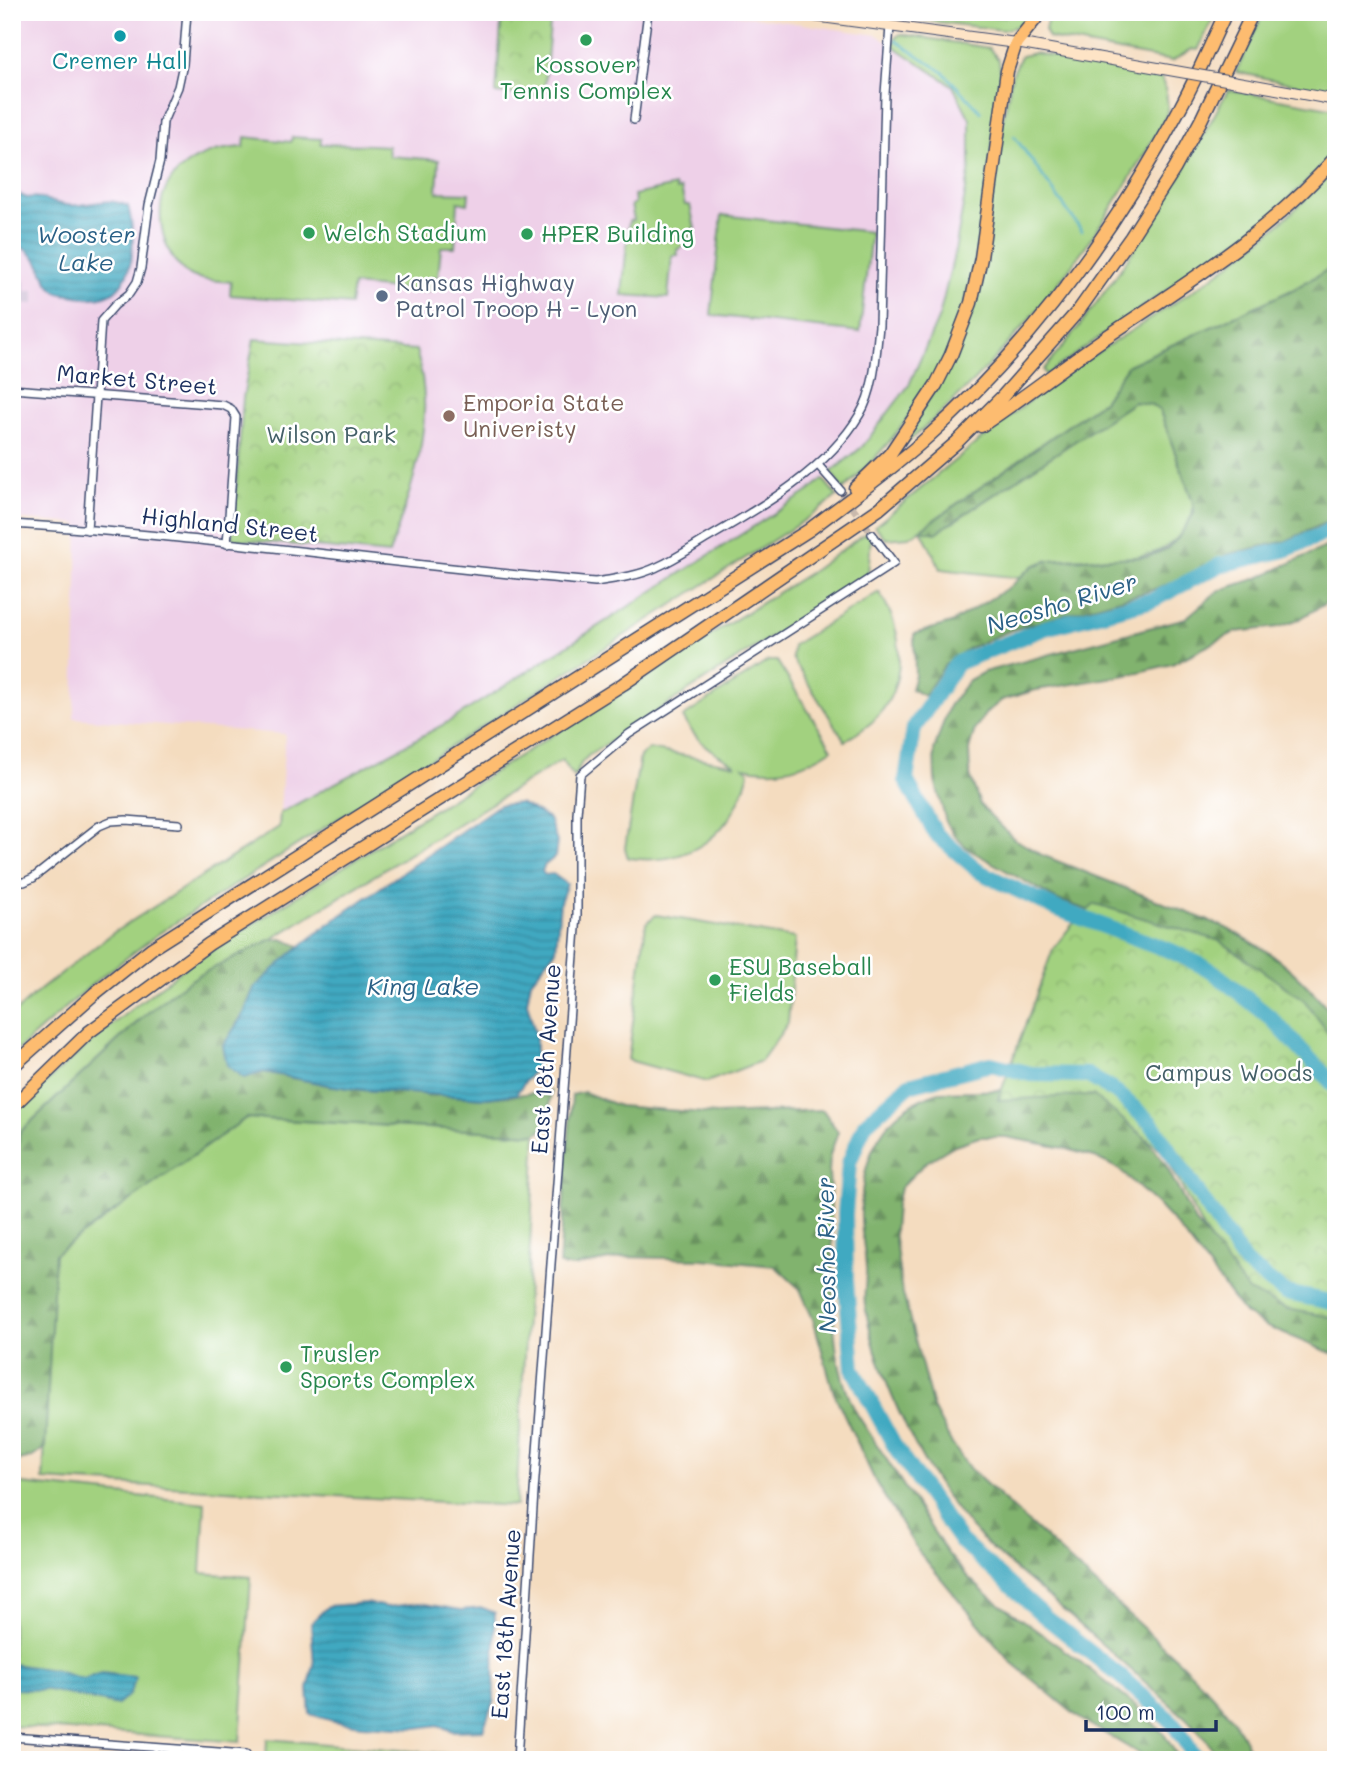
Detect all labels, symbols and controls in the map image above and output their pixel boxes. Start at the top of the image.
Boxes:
marker: Cremer Hall [112,28,128,44]
marker: Kossover Tennis Complex [578,32,594,48]
place label: Cremer Hall [52,45,188,75]
place label: Kossover Tennis Complex [500,49,672,105]
place label: Welch Stadium [323,217,487,247]
water label: Wooster Lake [37,218,135,277]
place label: HPER Building [541,218,694,248]
marker: Welch Stadium [301,225,317,241]
marker: HPER Building [519,226,535,242]
place label: Kansas Highway Patrol Troop H - Lyon [396,267,637,323]
marker: Kansas Highway Patrol Troop H - Lyon [374,288,390,304]
street label: Market Street [55,357,219,401]
place label: Emporia State Univeristy [463,387,624,443]
marker: Emporia State Univeristy [441,408,457,424]
park label: Wilson Park [266,419,396,449]
street label: Highland Street [140,500,320,548]
water label: Neosho River [982,565,1141,640]
place label: ESU Baseball Fields [729,951,872,1007]
street label: East 18th Avenue [523,963,567,1155]
water label: King Lake [367,970,479,1001]
marker: ESU Baseball Fields [707,972,723,988]
park label: Campus Woods [1145,1057,1313,1087]
water label: Neosho River [809,1177,842,1333]
place label: Trusler Sports Complex [300,1338,475,1394]
marker: Trusler Sports Complex [278,1359,294,1375]
street label: East 18th Avenue [483,1528,527,1720]
scale bar [1086,1688,1215,1732]
text: 100 m [1096,1698,1155,1725]

